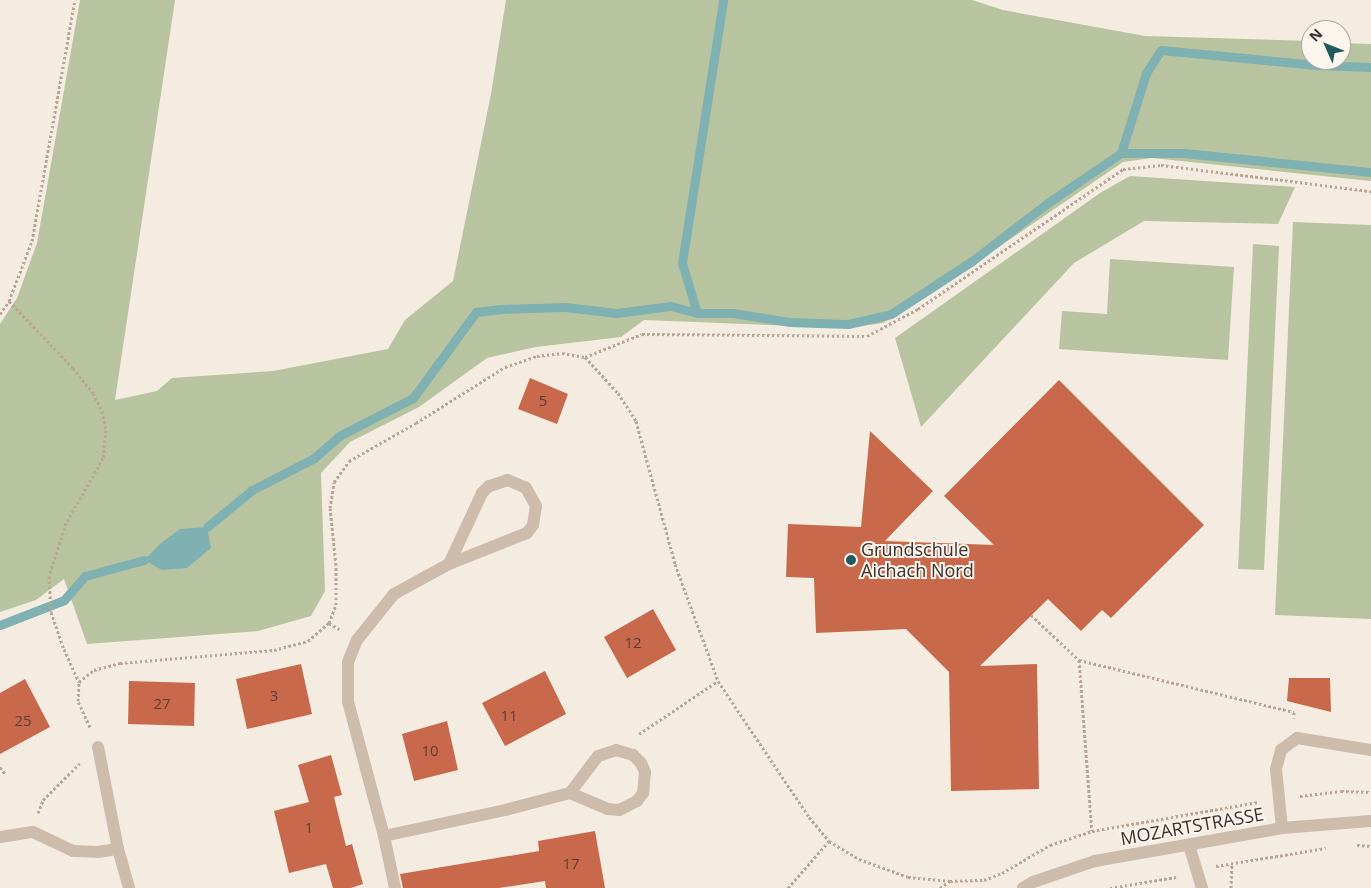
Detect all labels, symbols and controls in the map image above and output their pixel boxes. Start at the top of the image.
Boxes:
north arrow [1301,20,1351,70]
text: N [1305,24,1326,46]
house number: 5 [539,392,547,410]
place label: Grundschule Aichach Nord [861,539,974,582]
marker: Grundschule Aichach Nord [845,554,857,566]
house number: 12 [624,634,642,652]
house number: 3 [270,687,278,705]
house number: 27 [153,695,171,713]
house number: 11 [500,707,518,725]
house number: 25 [14,712,32,730]
house number: 10 [421,742,439,760]
street label: MOZARTSTRASSE [1119,803,1265,849]
house number: 1 [305,819,313,837]
house number: 17 [562,855,580,873]

